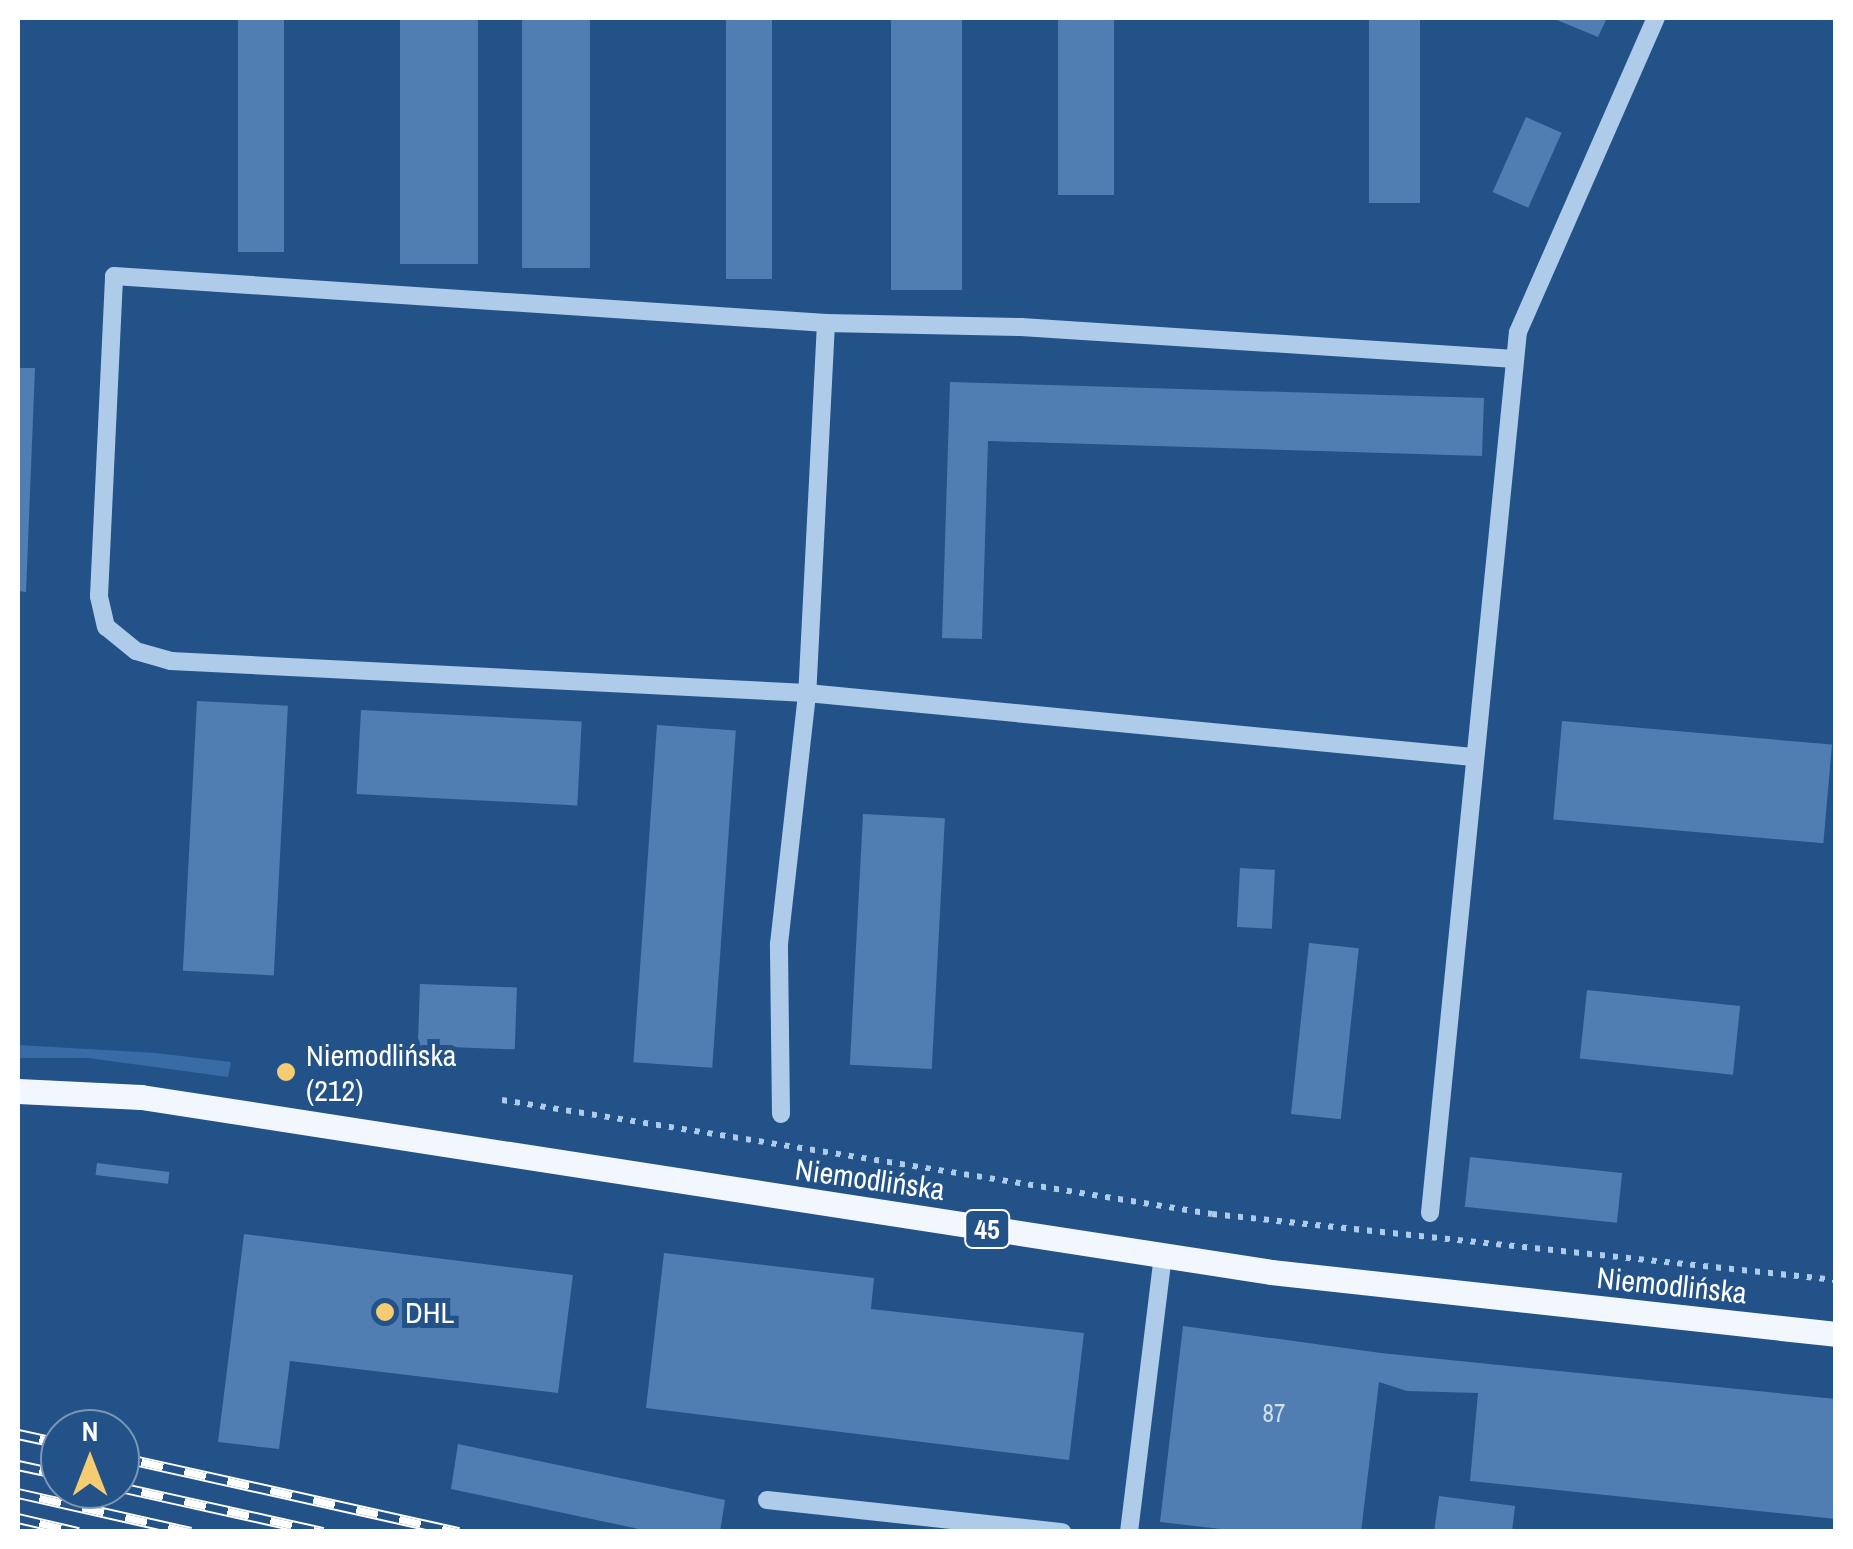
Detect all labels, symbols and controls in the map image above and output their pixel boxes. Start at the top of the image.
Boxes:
place label: Niemodlińska (212) [306,1037,456,1108]
marker: Niemodlińska (212) [275,1061,297,1083]
street label: Niemodlińska [793,1151,947,1207]
road number: 45 [962,1206,1012,1252]
street label: Niemodlińska [1595,1259,1749,1311]
place label: DHL [405,1294,454,1330]
marker: DHL [374,1301,396,1323]
house number: 87 [1263,1398,1285,1428]
north arrow [40,1409,140,1509]
text: N [82,1412,98,1450]

